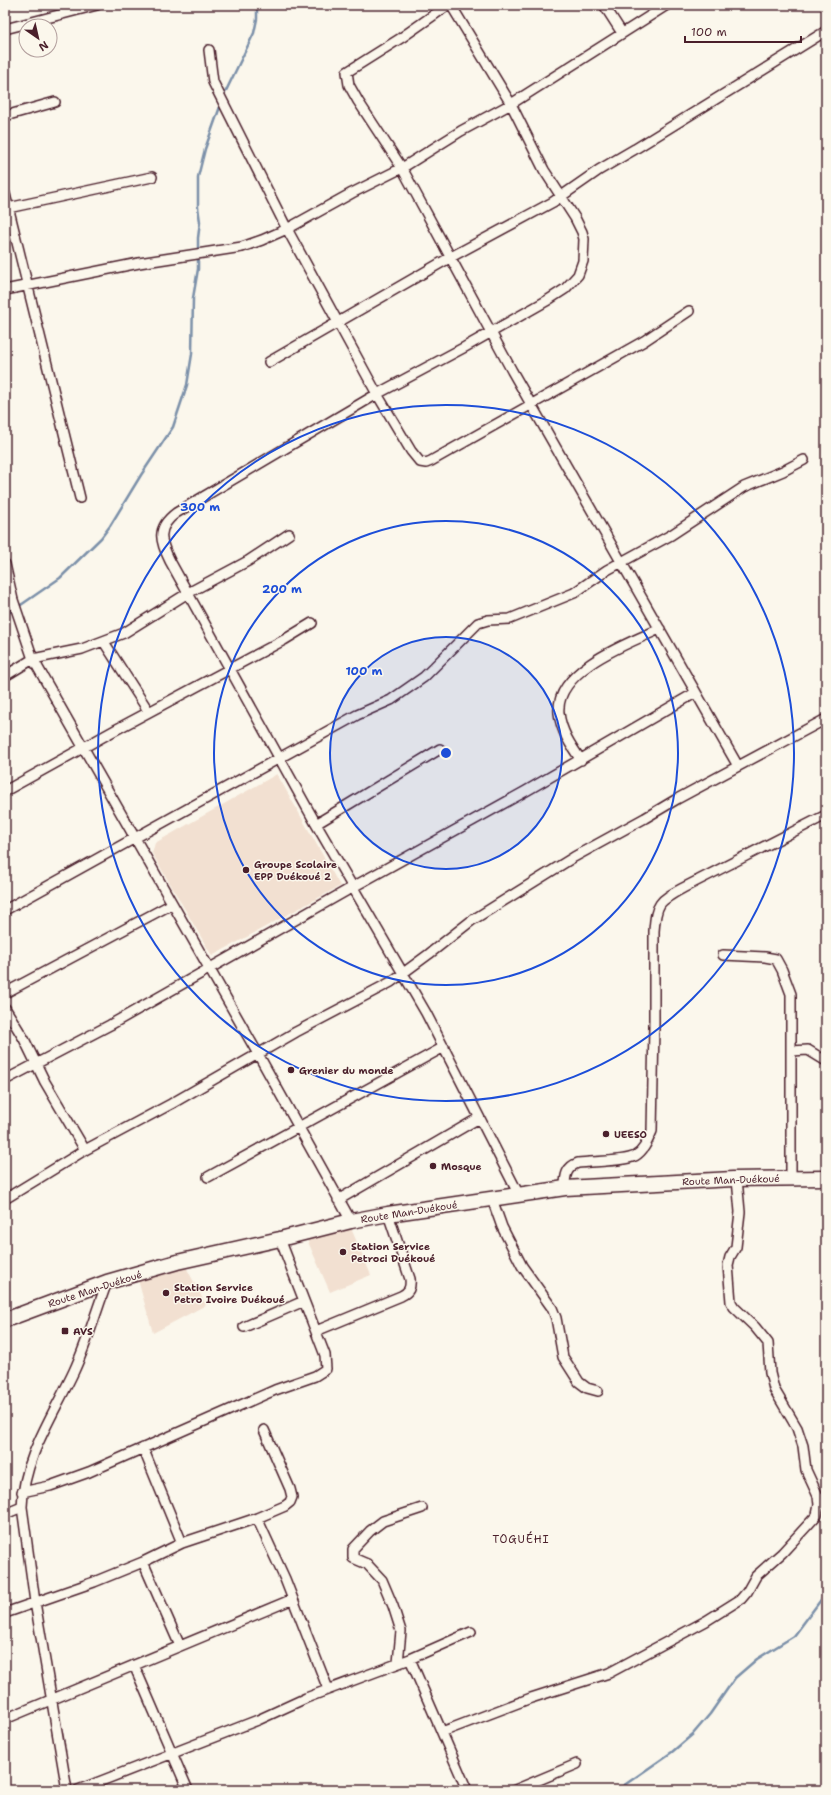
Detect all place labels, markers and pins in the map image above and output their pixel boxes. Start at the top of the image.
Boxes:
centre of rings [439,746,453,760]
place label: Groupe Scolaire EPP Duékoué 2 [254,858,337,883]
marker: Groupe Scolaire EPP Duékoué 2 [241,865,251,875]
place label: Grenier du monde [299,1064,394,1077]
marker: Grenier du monde [286,1065,296,1075]
place label: UEESO [614,1128,647,1141]
marker: UEESO [601,1129,611,1139]
place label: Mosque [441,1160,482,1173]
marker: Mosque [428,1161,438,1171]
place label: Station Service Petroci Duékoué [351,1240,435,1265]
marker: Station Service Petroci Duékoué [338,1247,348,1257]
place label: Station Service Petro Ivoire Duékoué [174,1281,285,1306]
marker: Station Service Petro Ivoire Duékoué [161,1288,171,1298]
place label: AVS [73,1325,93,1338]
marker: AVS [60,1326,70,1336]

